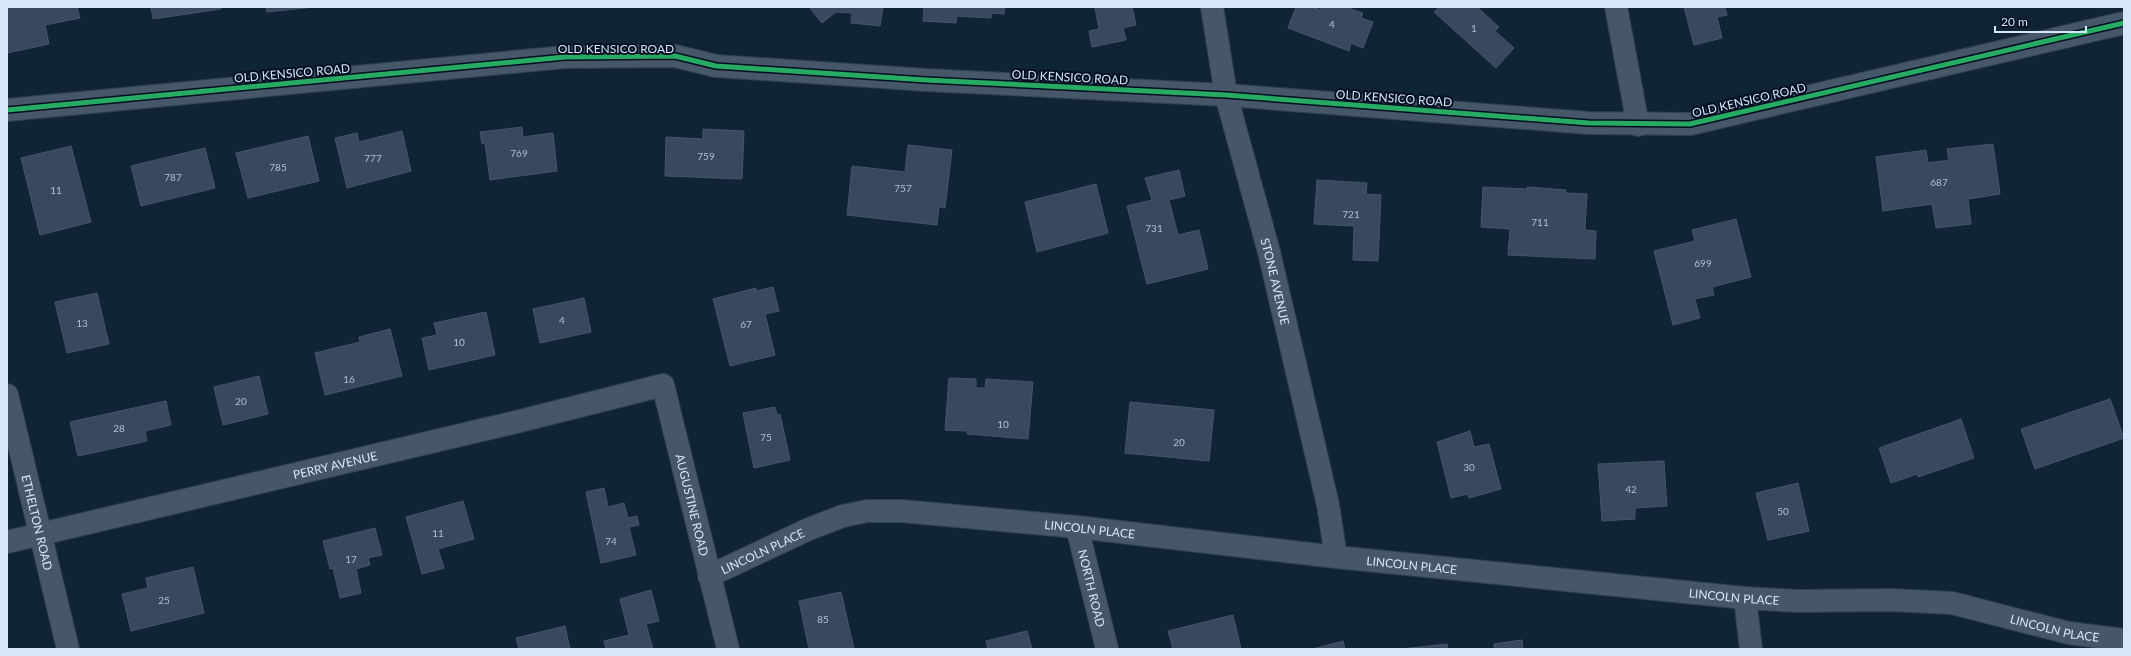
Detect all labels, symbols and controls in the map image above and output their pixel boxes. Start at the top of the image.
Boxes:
scale bar [1995,8,2086,34]
text: 20 m [2001,14,2028,29]
house number: 4 [1329,18,1335,30]
house number: 1 [1471,22,1477,34]
street label: OLD KENSICO ROAD [558,41,674,56]
street label: OLD KENSICO ROAD [233,60,351,86]
street label: OLD KENSICO ROAD [1011,66,1129,88]
street label: OLD KENSICO ROAD [1691,80,1807,120]
street label: OLD KENSICO ROAD [1335,86,1453,110]
house number: 769 [510,147,528,159]
house number: 759 [697,150,715,162]
house number: 777 [364,152,382,164]
house number: 785 [269,161,287,173]
house number: 787 [164,171,182,183]
house number: 687 [1930,176,1948,188]
house number: 757 [894,182,912,194]
house number: 11 [50,184,62,196]
house number: 721 [1342,208,1360,220]
house number: 711 [1531,216,1549,228]
house number: 731 [1145,222,1163,234]
street label: STONE AVENUE [1258,236,1293,326]
house number: 699 [1694,257,1712,269]
house number: 4 [559,314,565,326]
house number: 13 [76,317,88,329]
house number: 67 [740,318,752,330]
house number: 10 [453,336,465,348]
house number: 16 [343,373,355,385]
house number: 20 [235,395,247,407]
house number: 10 [997,418,1009,430]
house number: 28 [113,422,125,434]
house number: 75 [760,431,772,443]
house number: 20 [1173,436,1185,448]
street label: PERRY AVENUE [291,447,379,482]
street label: AUGUSTINE ROAD [673,452,712,557]
house number: 30 [1463,461,1475,473]
street label: ETHELTON ROAD [19,473,56,572]
house number: 42 [1625,483,1637,495]
house number: 50 [1777,505,1789,517]
street label: LINCOLN PLACE [1044,517,1136,541]
street label: LINCOLN PLACE [718,525,807,577]
house number: 11 [432,527,444,539]
house number: 74 [605,535,617,547]
street label: NORTH ROAD [1075,548,1109,629]
house number: 17 [345,553,357,565]
street label: LINCOLN PLACE [1366,553,1458,577]
street label: LINCOLN PLACE [1688,585,1780,607]
house number: 25 [158,594,170,606]
street label: LINCOLN PLACE [2009,611,2100,644]
house number: 85 [817,613,829,625]

